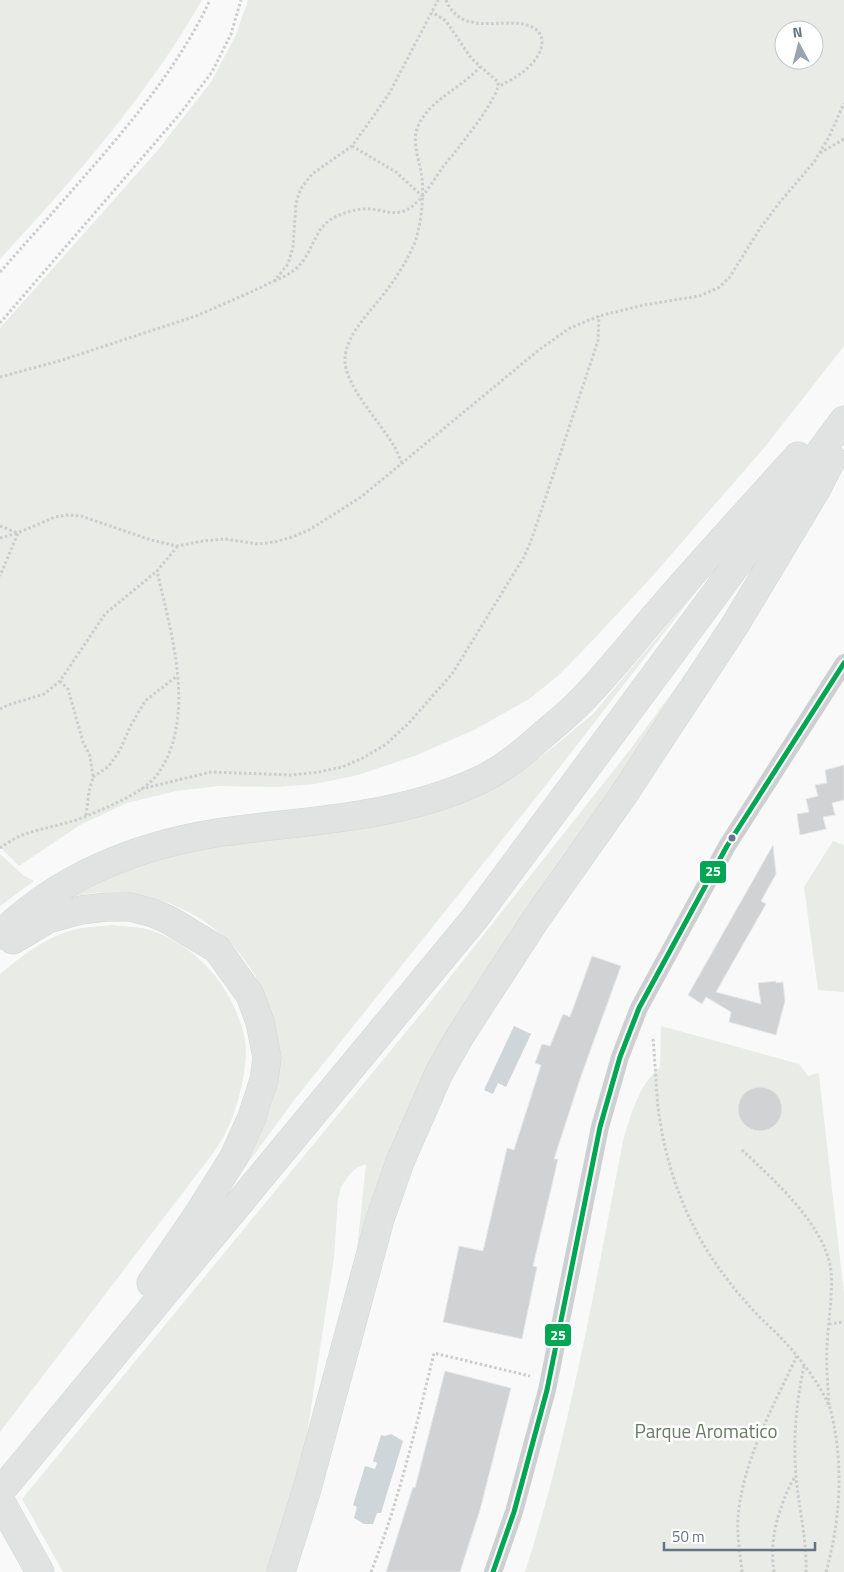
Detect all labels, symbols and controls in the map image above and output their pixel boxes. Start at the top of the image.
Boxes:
north arrow [774,20,824,70]
text: N [791,21,803,43]
unlabelled marker [727,833,737,843]
line badge: 25 [699,860,727,884]
text: 25 [705,860,721,881]
line badge: 25 [544,1323,572,1347]
text: 25 [550,1324,566,1345]
park label: Parque Aromatico [634,1416,778,1445]
scale bar [664,1520,815,1552]
text: 50 m [672,1525,705,1548]

